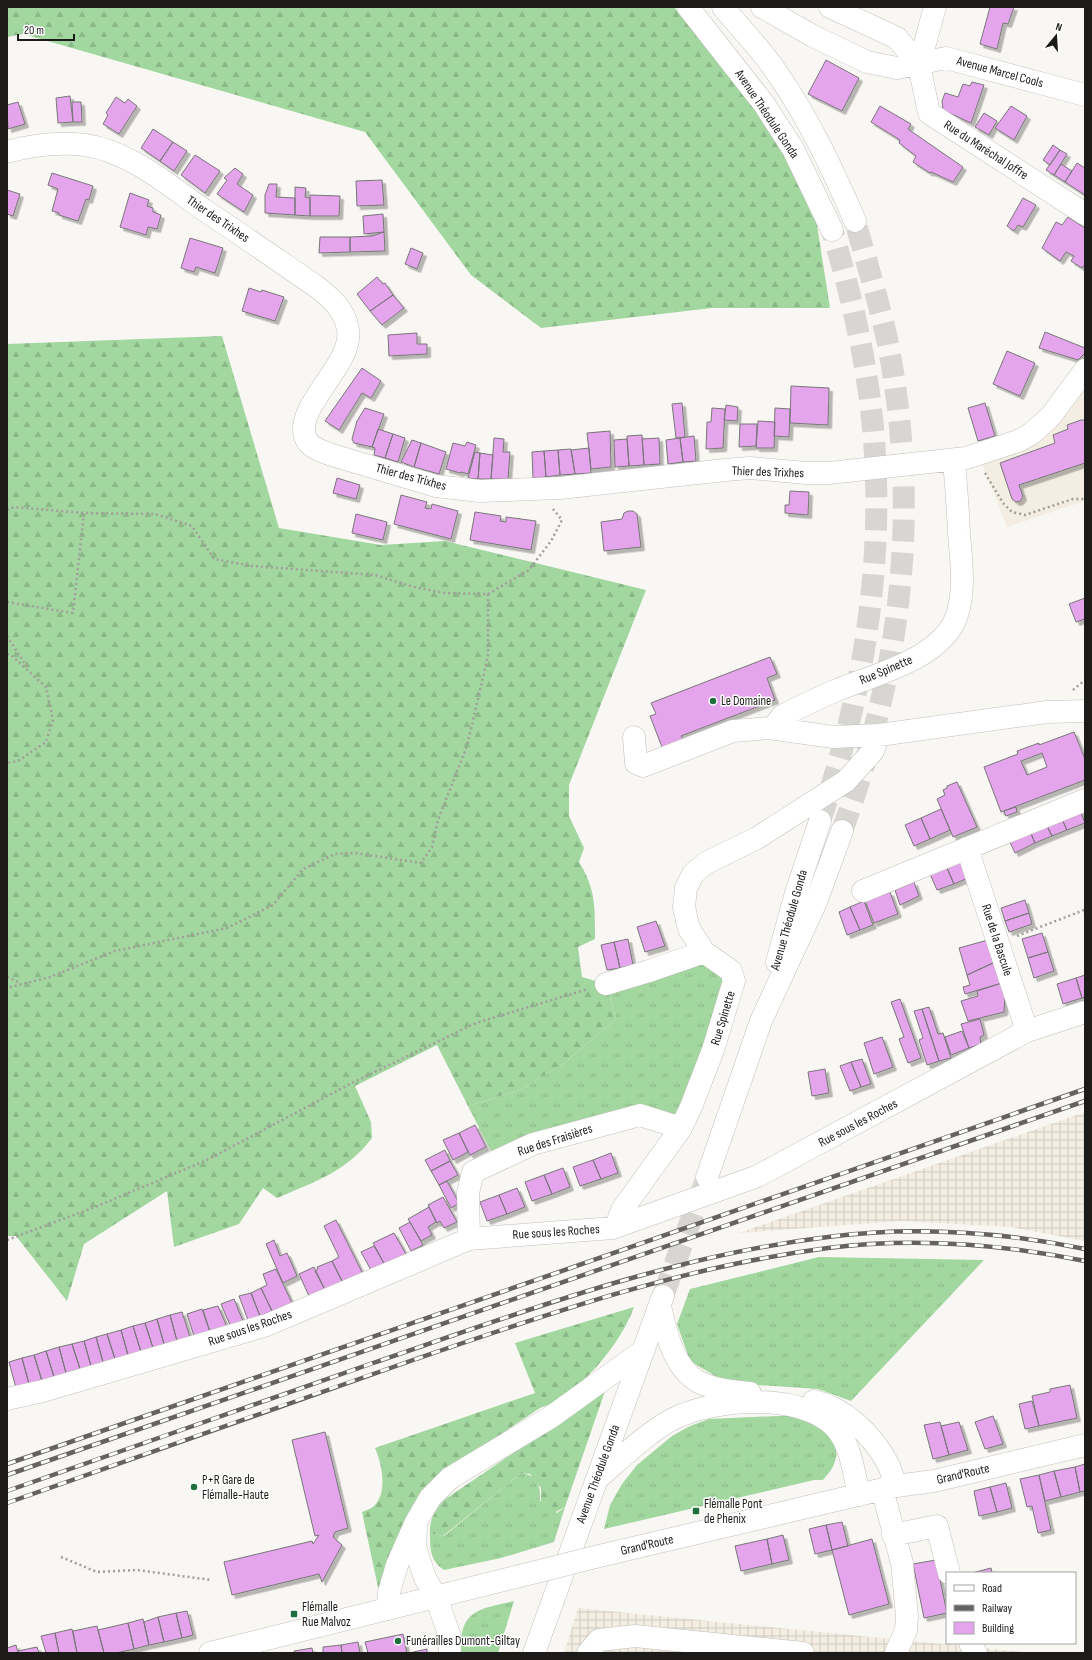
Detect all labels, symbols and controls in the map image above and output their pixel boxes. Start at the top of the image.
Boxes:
scale bar [18,16,74,42]
north arrow [1036,16,1076,56]
text: N [1054,20,1064,34]
text: 20 m [24,23,44,38]
street label: Avenue Marcel Cools [954,52,1045,91]
street label: Avenue Théodule Gonda [731,66,803,161]
street label: Rue du Maréchal Joffre [941,117,1031,183]
street label: Thier des Trixhes [184,192,253,246]
street label: Thier des Trixhes [374,460,448,494]
street label: Thier des Trixhes [732,463,805,481]
street label: Rue Spinette [857,652,915,688]
place label: Le Domaine [721,693,771,709]
marker: Le Domaine [708,696,718,706]
street label: Avenue Théodule Gonda [767,868,811,973]
street label: Rue de la Bascule [978,902,1016,978]
street label: Rue Spinette [707,989,739,1047]
street label: Rue sous les Roches [816,1095,901,1151]
street label: Rue des Fraisières [516,1120,595,1160]
street label: Rue sous les Roches [512,1221,600,1243]
street label: Rue sous les Roches [206,1306,294,1350]
street label: Avenue Théodule Gonda [572,1423,623,1526]
street label: Grand'Route [935,1460,991,1488]
place label: P+R Gare de Flémalle-Haute [202,1472,269,1503]
marker: P+R Gare de Flémalle-Haute [189,1482,199,1492]
place label: Flémalle Pont de Phenix [704,1496,763,1527]
marker: Flémalle Pont de Phenix [691,1506,701,1516]
street label: Grand'Route [619,1531,675,1559]
legend [946,1572,1076,1644]
text: Road [982,1581,1002,1596]
place label: Flémalle Rue Malvoz [302,1599,351,1630]
text: Railway [982,1601,1013,1616]
marker: Flémalle Rue Malvoz [289,1609,299,1619]
text: Building [982,1621,1014,1636]
place label: Funérailles Dumont-Giltay [406,1633,520,1649]
marker: Funérailles Dumont-Giltay [393,1636,403,1646]

